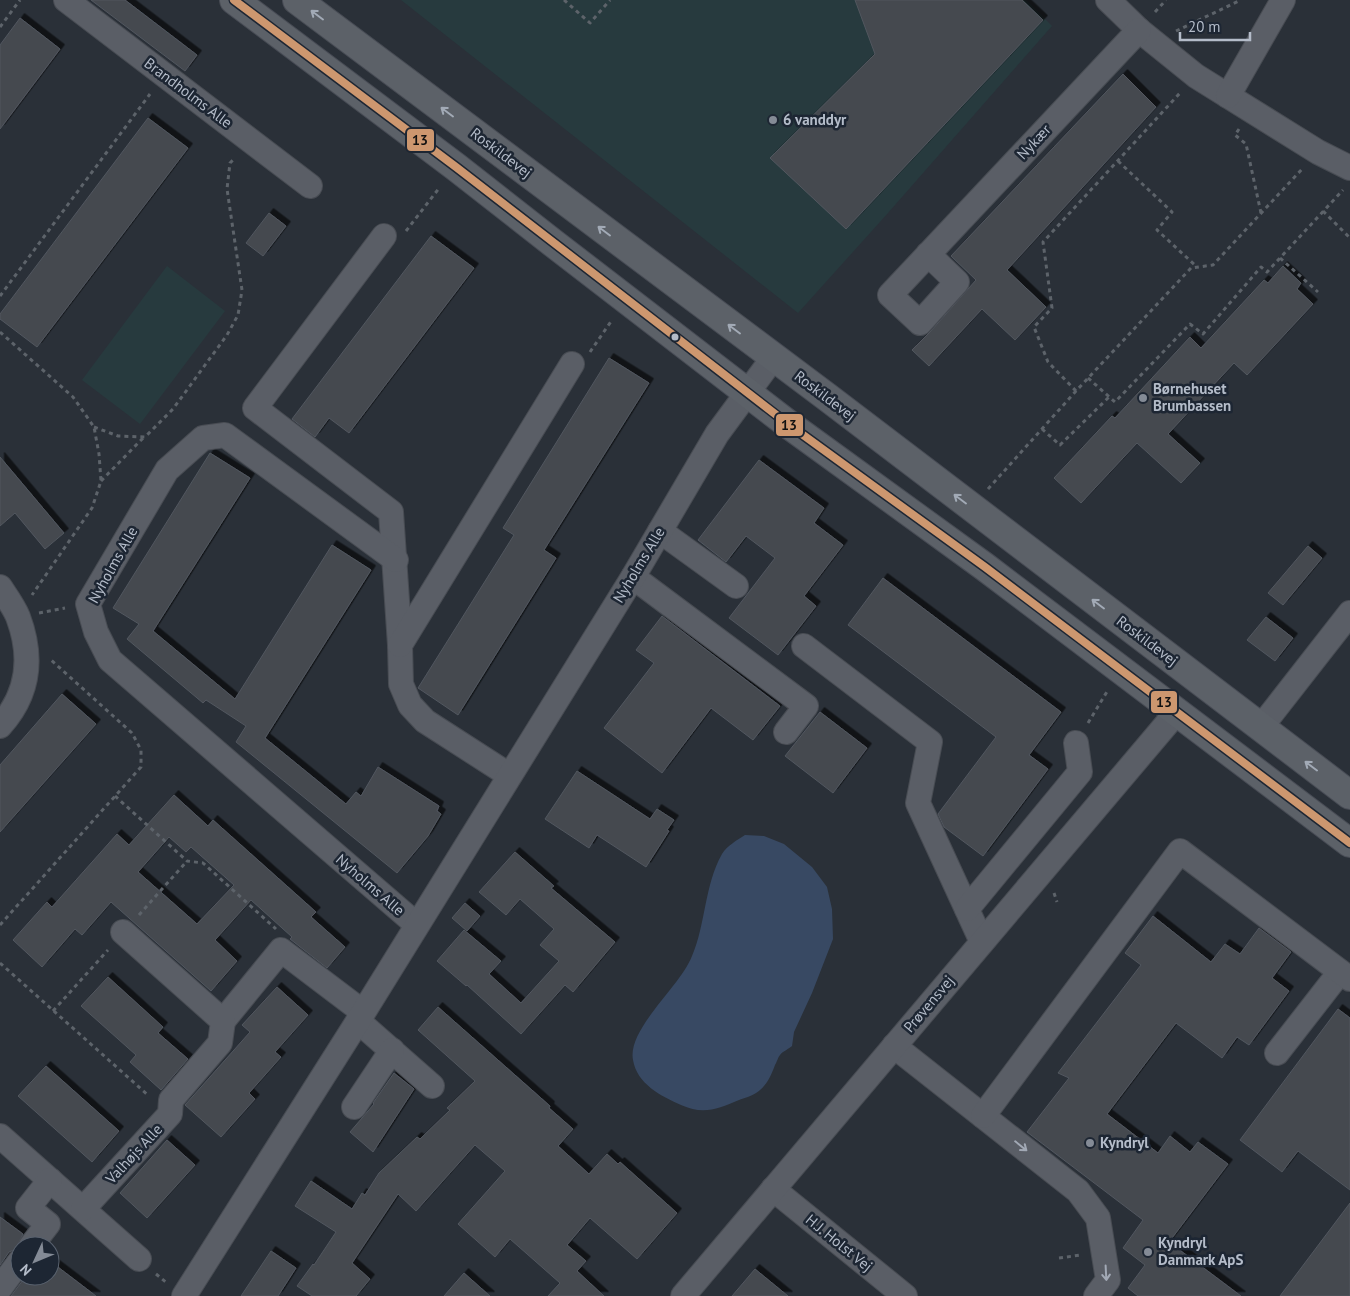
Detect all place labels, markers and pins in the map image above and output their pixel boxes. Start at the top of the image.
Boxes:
place label: 6 vanddyr [783,110,847,129]
marker: 6 vanddyr [767,114,779,126]
unlabelled marker [670,332,680,342]
place label: Børnehuset Brumbassen [1153,379,1231,415]
marker: Børnehuset Brumbassen [1137,392,1149,404]
place label: Kyndryl [1100,1133,1149,1152]
marker: Kyndryl [1084,1137,1096,1149]
place label: Kyndryl Danmark ApS [1158,1233,1243,1269]
marker: Kyndryl Danmark ApS [1142,1246,1154,1258]

